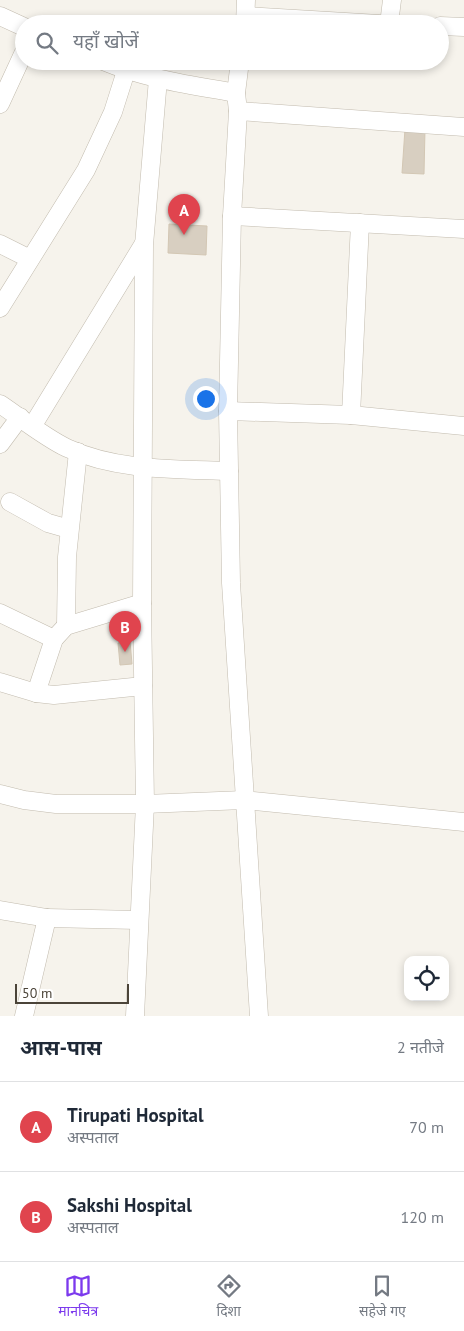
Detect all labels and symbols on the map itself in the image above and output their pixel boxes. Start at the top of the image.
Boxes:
pin: A [168,194,200,235]
your location [193,386,219,412]
pin: B [109,611,141,652]
scale bar [15,981,129,1004]

